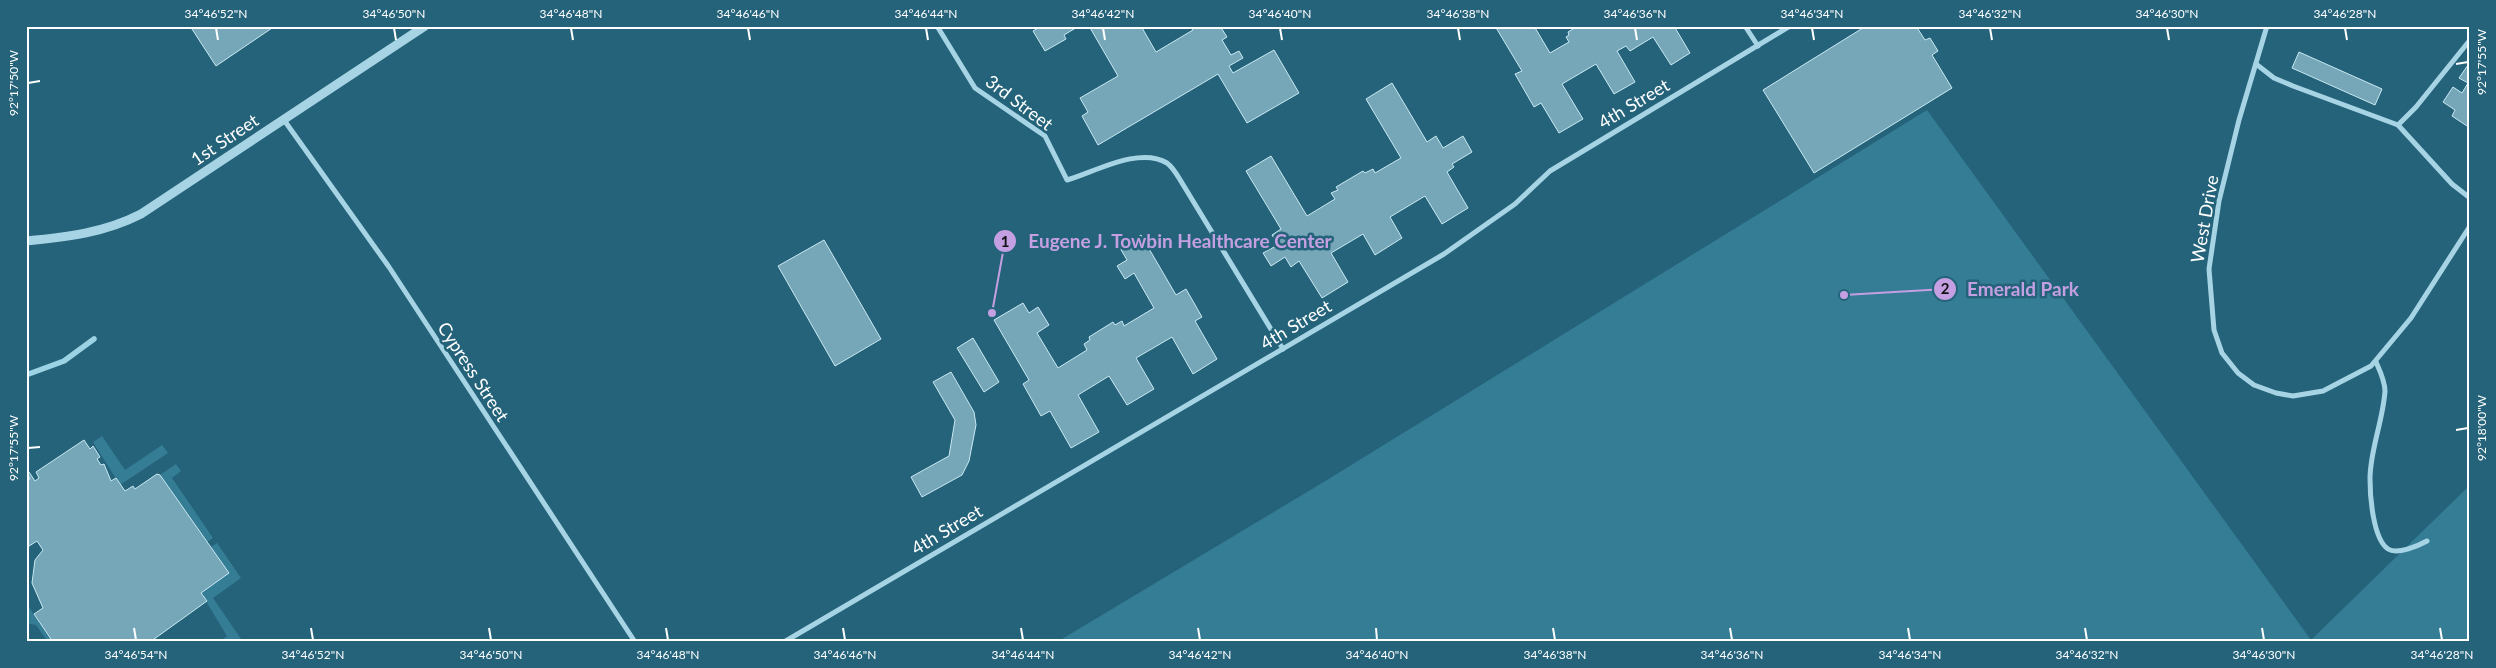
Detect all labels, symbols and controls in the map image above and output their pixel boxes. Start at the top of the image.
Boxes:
text: 34°46'52"N [185,6,247,21]
text: 34°46'50"N [363,6,425,21]
text: 34°46'48"N [540,6,602,21]
text: 34°46'46"N [717,6,779,21]
text: 34°46'44"N [895,6,957,21]
text: 34°46'42"N [1072,6,1134,21]
text: 34°46'40"N [1249,6,1311,21]
text: 34°46'38"N [1427,6,1489,21]
text: 34°46'36"N [1604,6,1666,21]
text: 34°46'34"N [1781,6,1843,21]
text: 34°46'32"N [1959,6,2021,21]
text: 34°46'30"N [2136,6,2198,21]
text: 34°46'28"N [2314,6,2376,21]
text: 92°17'55"W [2474,28,2489,95]
text: 92°17'50"W [6,49,21,116]
street label: 3rd Street [982,70,1058,135]
street label: 4th Street [1594,73,1673,133]
street label: 1st Street [186,108,263,170]
street label: West Drive [2185,173,2223,265]
callout: Eugene J. Towbin Healthcare Center [993,224,1342,258]
text: Eugene J. Towbin Healthcare Center [1028,229,1333,252]
text: 1 [1001,232,1009,250]
callout: Emerald Park [1932,272,2089,306]
text: Emerald Park [1967,277,2080,300]
text: 2 [1941,279,1950,297]
street label: 4th Street [1256,294,1335,354]
street label: Cypress Street [433,318,515,426]
text: 92°18'00"W [2474,394,2489,461]
text: 92°17'55"W [6,414,21,481]
street label: 4th Street [907,499,986,559]
text: 34°46'54"N [105,647,167,662]
text: 34°46'52"N [282,647,344,662]
text: 34°46'50"N [460,647,522,662]
text: 34°46'48"N [637,647,699,662]
text: 34°46'46"N [814,647,876,662]
text: 34°46'44"N [992,647,1054,662]
text: 34°46'42"N [1169,647,1231,662]
text: 34°46'40"N [1346,647,1408,662]
text: 34°46'38"N [1524,647,1586,662]
text: 34°46'36"N [1701,647,1763,662]
text: 34°46'34"N [1879,647,1941,662]
text: 34°46'32"N [2056,647,2118,662]
text: 34°46'30"N [2233,647,2295,662]
text: 34°46'28"N [2411,647,2473,662]

